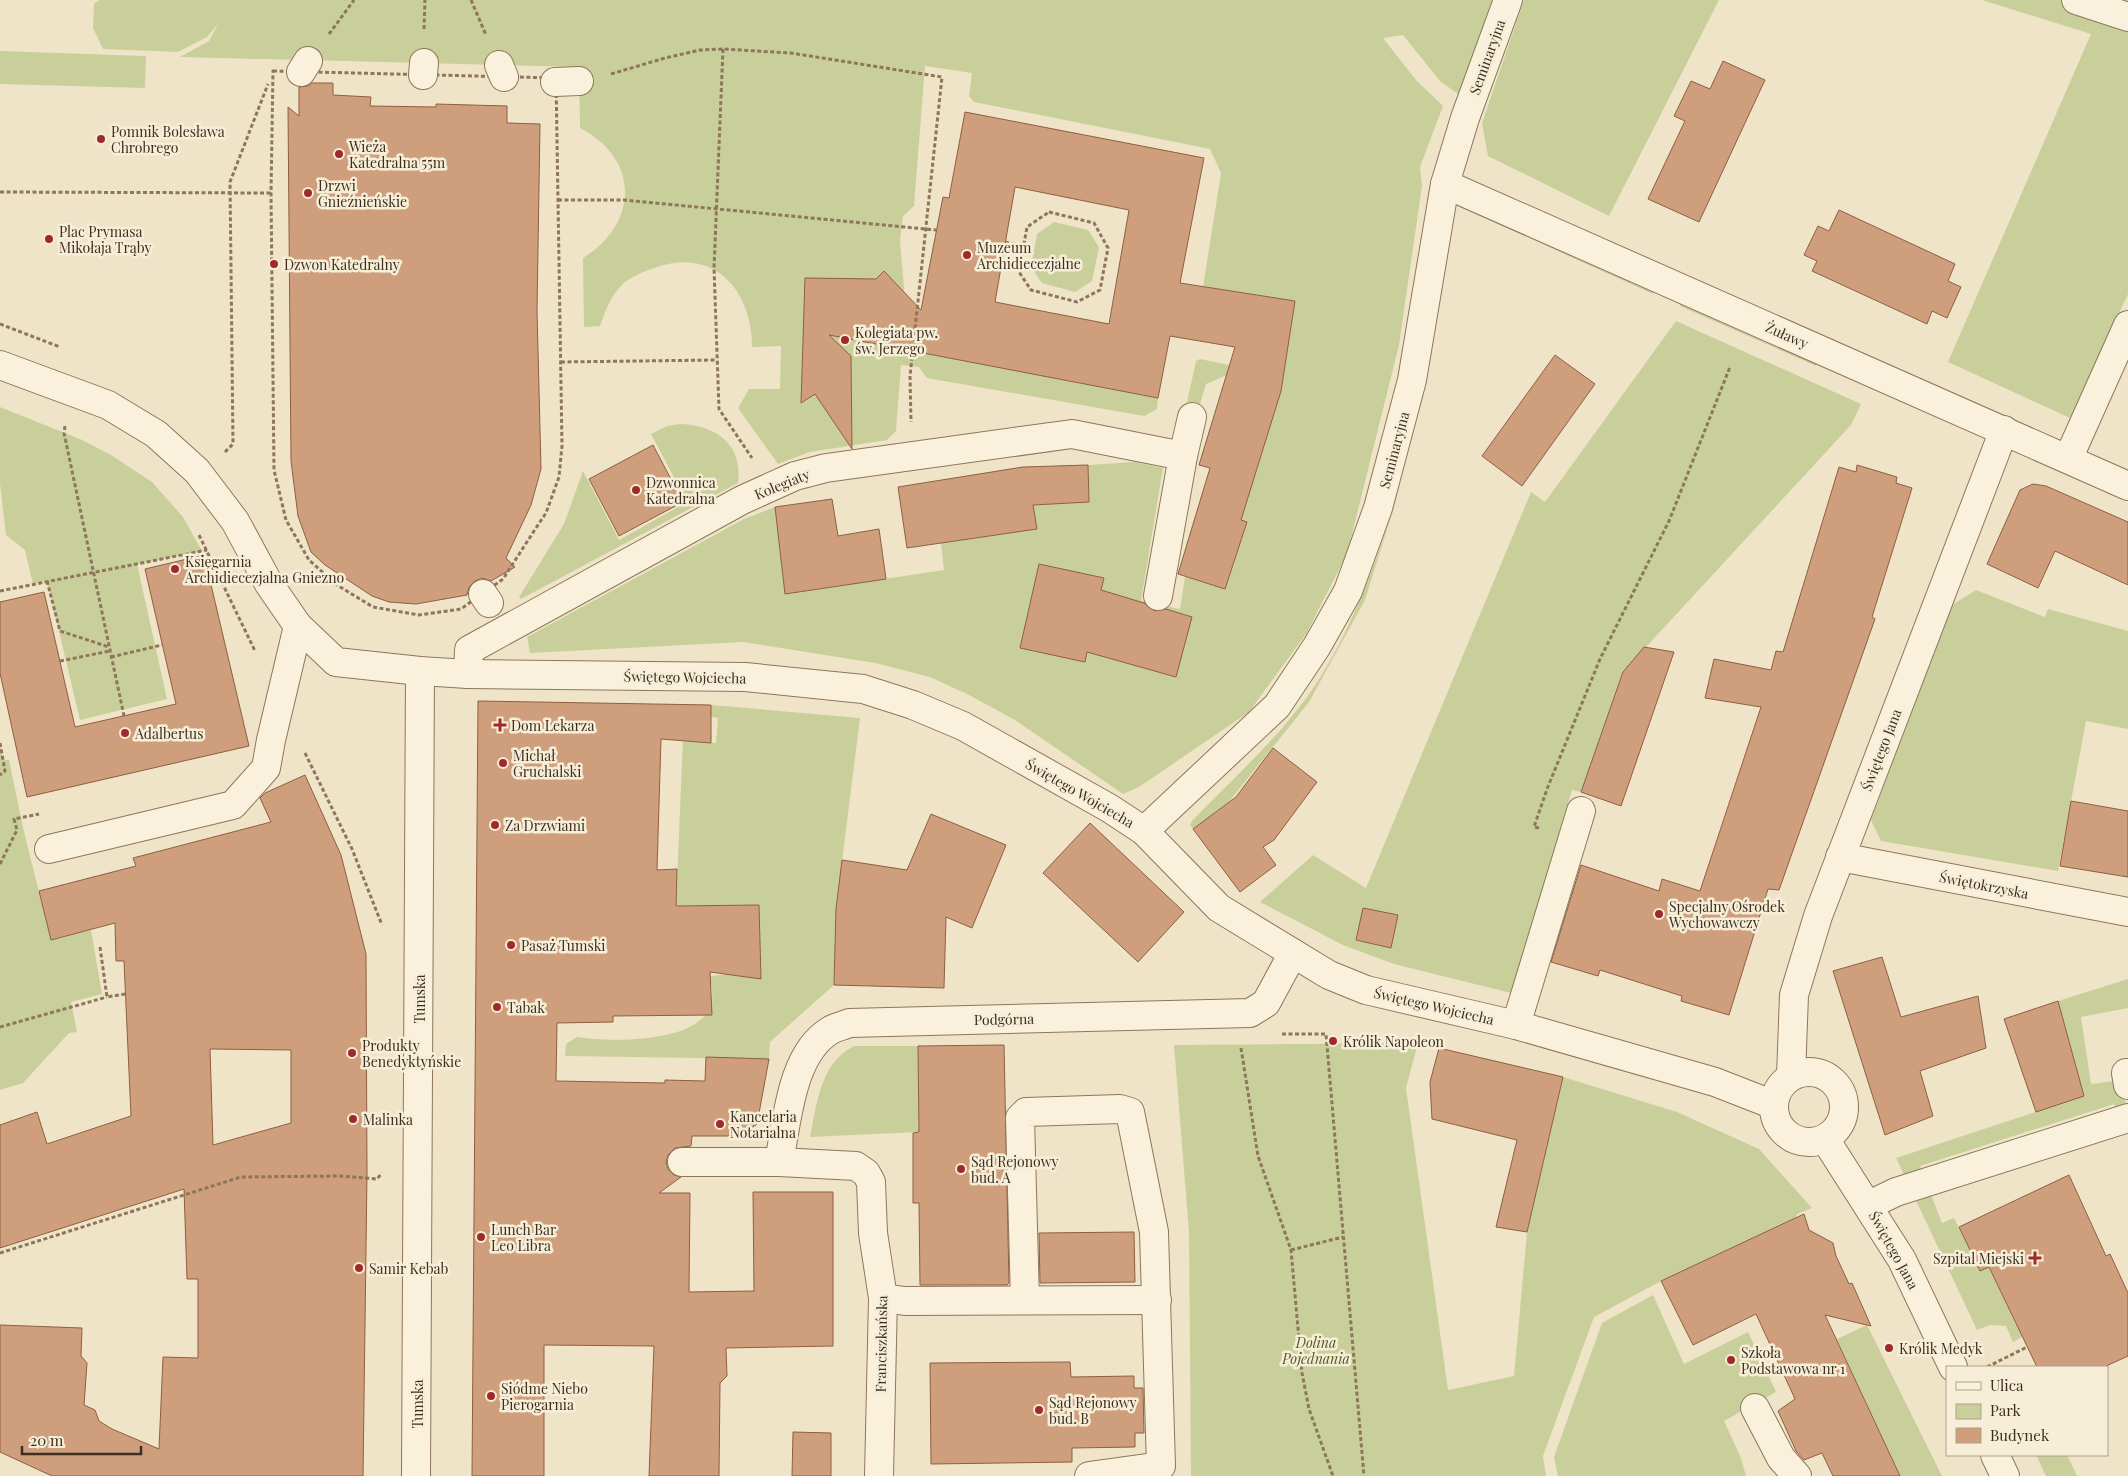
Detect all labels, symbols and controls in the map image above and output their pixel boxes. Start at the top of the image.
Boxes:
street label: Seminaryjna [1465,17,1509,97]
place label: Pomnik Bolesława Chrobrego [111,122,225,157]
marker: Pomnik Bolesława Chrobrego [95,133,107,145]
place label: Wieża Katedralna 55m [348,137,446,172]
marker: Wieża Katedralna 55m [333,148,345,160]
place label: Drzwi Gnieźnieńskie [318,176,407,211]
marker: Drzwi Gnieźnieńskie [302,187,314,199]
place label: Plac Prymasa Mikołaja Trąby [59,222,152,257]
marker: Plac Prymasa Mikołaja Trąby [43,233,55,245]
place label: Muzeum Archidiecezjalne [976,238,1081,273]
marker: Muzeum Archidiecezjalne [961,249,973,261]
place label: Dzwon Katedralny [284,255,400,274]
marker: Dzwon Katedralny [268,258,280,270]
street label: Żuławy [1763,317,1811,353]
place label: Kolegiata pw. św. Jerzego [855,323,938,358]
marker: Kolegiata pw. św. Jerzego [839,334,851,346]
street label: Seminaryjna [1375,409,1413,491]
street label: Kolegiaty [751,464,813,504]
place label: Dzwonnica Katedralna [646,473,716,508]
marker: Dzwonnica Katedralna [630,484,642,496]
place label: Księgarnia Archidiecezjalna Gniezno [184,552,345,587]
marker: Księgarnia Archidiecezjalna Gniezno [169,563,181,575]
street label: Świętego Wojciecha [624,666,746,688]
street label: Świętego Jana [1857,706,1905,794]
place label: Dom Lekarza [511,716,594,735]
marker: Dom Lekarza [493,718,507,732]
place label: Adalbertus [134,724,203,743]
marker: Adalbertus [119,727,131,739]
place label: Michał Gruchalski [513,746,581,781]
street label: Świętego Wojciecha [1022,754,1138,832]
marker: Michał Gruchalski [497,757,509,769]
place label: Za Drzwiami [505,816,585,835]
marker: Za Drzwiami [489,819,501,831]
street label: Świętokrzyska [1938,867,2030,903]
place label: Specjalny Ośrodek Wychowawczy [1668,897,1785,932]
marker: Specjalny Ośrodek Wychowawczy [1653,908,1665,920]
place label: Pasaż Tumski [521,936,605,955]
marker: Pasaż Tumski [505,939,517,951]
street label: Tumska [410,974,429,1024]
street label: Świętego Wojciecha [1372,983,1496,1029]
place label: Tabak [507,998,545,1017]
marker: Tabak [491,1001,503,1013]
street label: Podgórna [974,1009,1034,1029]
place label: Królik Napoleon [1343,1032,1445,1051]
marker: Królik Napoleon [1327,1035,1339,1047]
place label: Produkty Benedyktyńskie [362,1036,461,1071]
marker: Produkty Benedyktyńskie [346,1047,358,1059]
place label: Kancelaria Notarialna [730,1107,797,1142]
place label: Malinka [363,1110,413,1129]
marker: Malinka [347,1113,359,1125]
marker: Kancelaria Notarialna [714,1118,726,1130]
place label: Sąd Rejonowy bud. A [971,1152,1059,1187]
marker: Sąd Rejonowy bud. A [955,1163,967,1175]
street label: Świętego Jana [1865,1208,1923,1292]
place label: Lunch Bar Leo Libra [491,1220,557,1255]
marker: Lunch Bar Leo Libra [475,1231,487,1243]
place label: Szpital Miejski [1933,1249,2024,1268]
marker: Szpital Miejski [2028,1251,2042,1265]
place label: Samir Kebab [369,1259,449,1278]
marker: Samir Kebab [353,1262,365,1274]
street label: Franciszkańska [871,1295,891,1393]
park label: Dolina Pojednania [1281,1333,1350,1368]
place label: Królik Medyk [1899,1339,1983,1358]
marker: Królik Medyk [1883,1342,1895,1354]
place label: Szkoła Podstawowa nr 1 [1741,1343,1845,1378]
marker: Szkoła Podstawowa nr 1 [1725,1354,1737,1366]
legend [1946,1366,2108,1456]
text: Ulica [1990,1375,2024,1395]
street label: Tumska [408,1379,427,1429]
place label: Siódme Niebo Pierogarnia [501,1379,588,1414]
marker: Siódme Niebo Pierogarnia [485,1390,497,1402]
place label: Sąd Rejonowy bud. B [1049,1393,1137,1428]
text: Park [1990,1400,2022,1420]
marker: Sąd Rejonowy bud. B [1033,1404,1045,1416]
scale bar [22,1424,141,1456]
text: Budynek [1990,1425,2050,1445]
text: 20 m [30,1430,64,1450]

